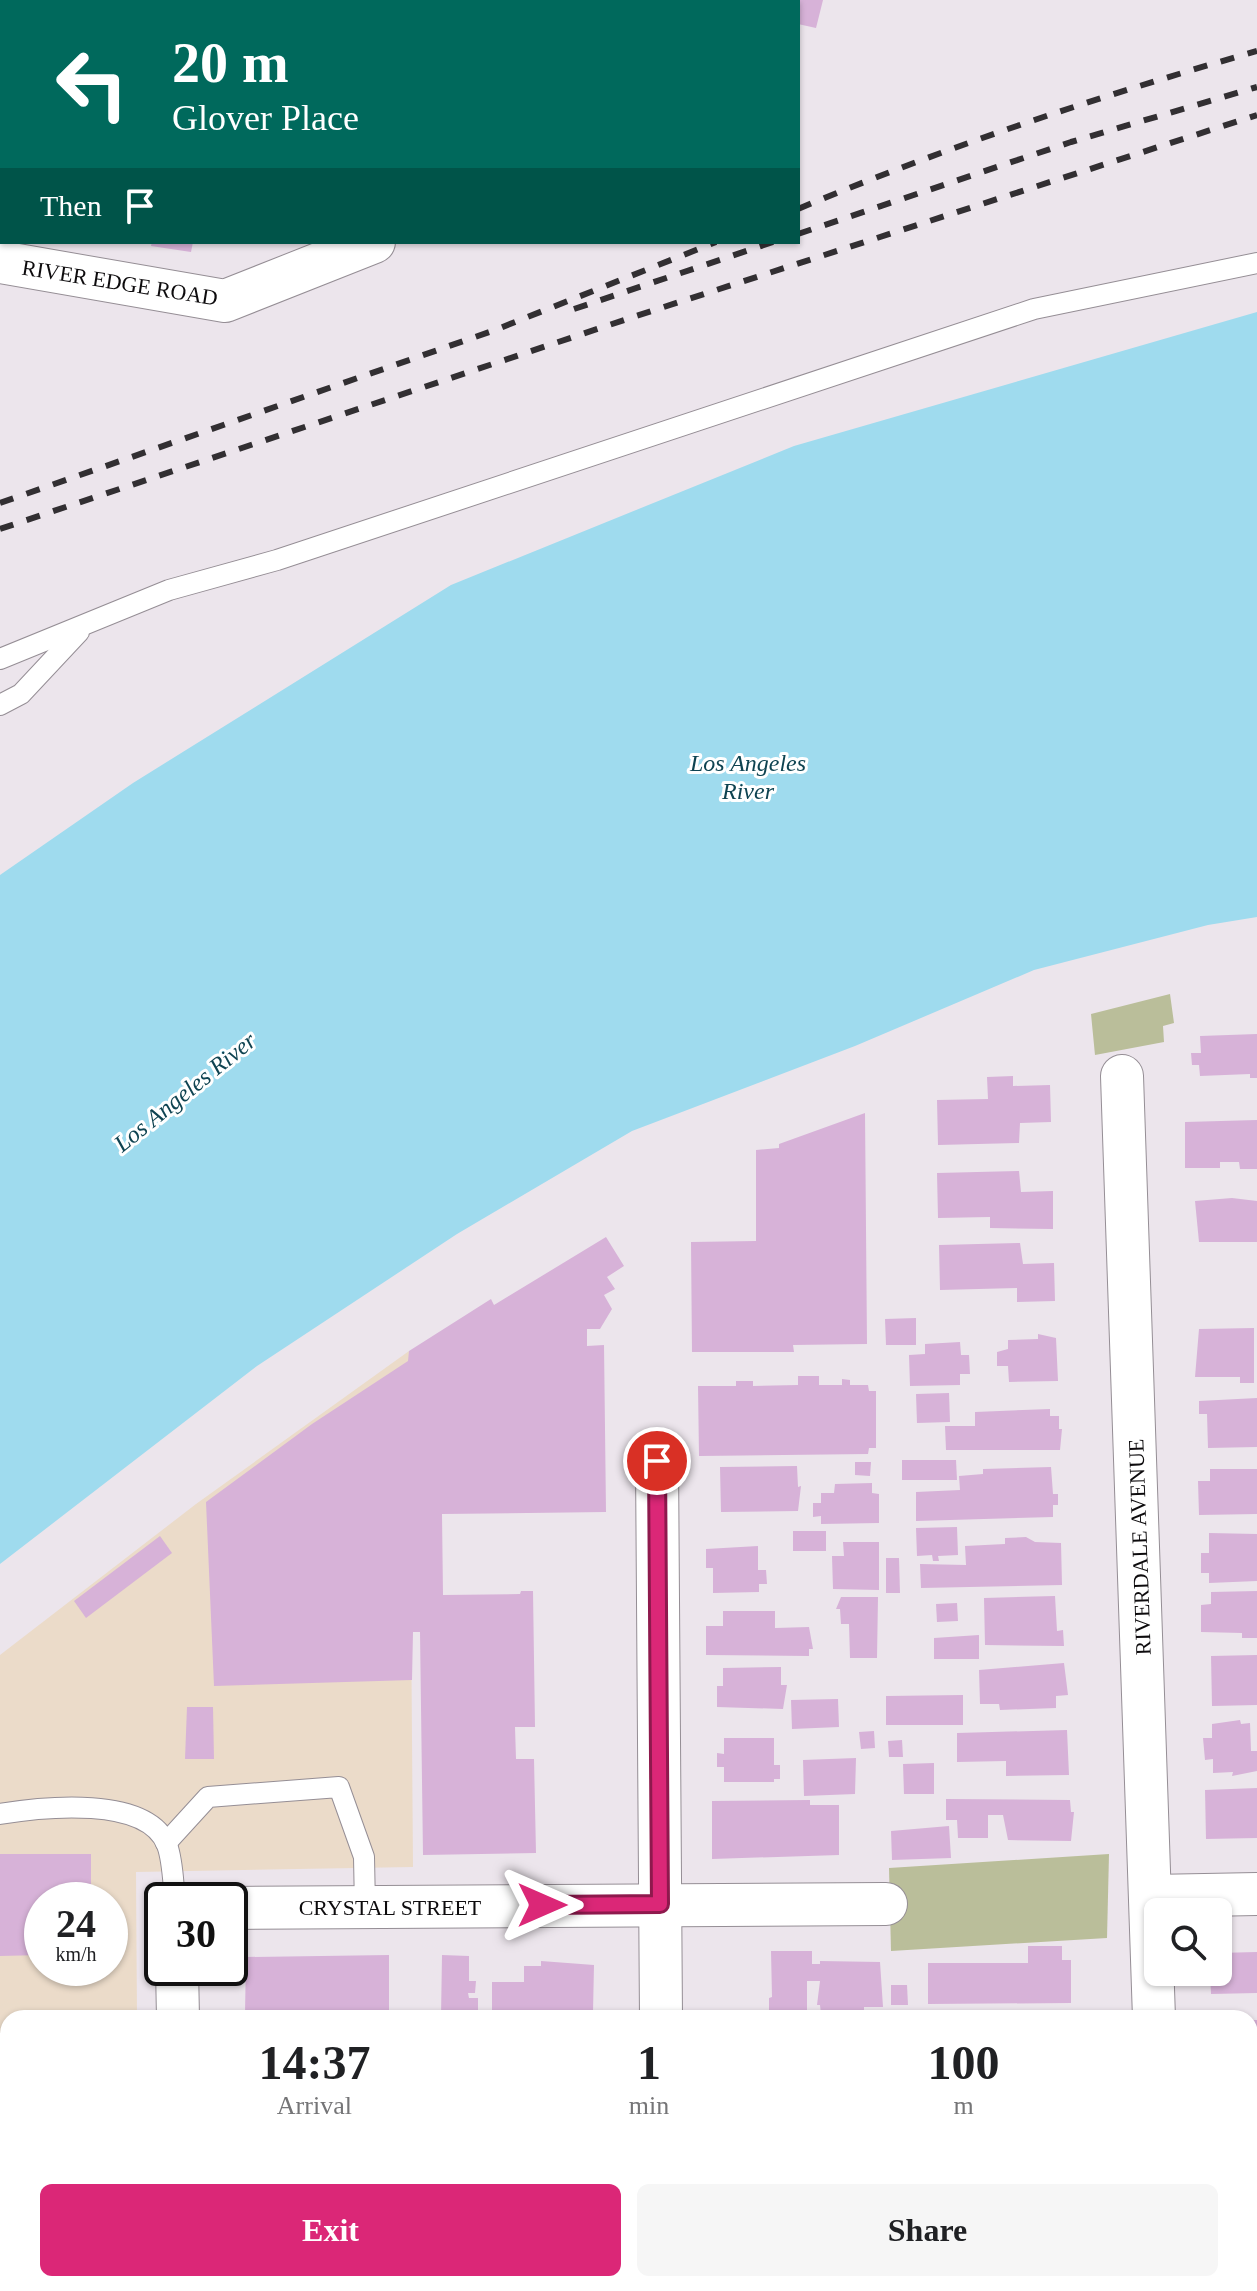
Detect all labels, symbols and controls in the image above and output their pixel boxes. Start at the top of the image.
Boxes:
icon: left [40,32,144,136]
text: 20 m [172,32,289,94]
text: Glover Place [172,98,359,138]
icon: arrive [118,184,162,228]
text: Then [40,189,102,222]
street label: RIVER EDGE ROAD [20,255,220,310]
water label: Los Angeles River [689,750,806,804]
water label: Los Angeles River [108,1027,261,1158]
pin [623,1427,691,1495]
street label: RIVERDALE AVENUE [1123,1438,1156,1656]
icon: arrive [635,1439,679,1483]
position arrow [500,1863,584,1947]
speed limit sign: 30 [144,1882,248,1986]
street label: CRYSTAL STREET [299,1895,482,1920]
map controls [1144,1898,1232,1986]
button: search [1144,1898,1232,1986]
text: 24 [56,1901,96,1946]
text: km/h [55,1943,97,1965]
text: 14:37 [258,2036,370,2089]
text: 1 [637,2036,661,2089]
text: 100 [928,2036,1000,2089]
text: Arrival [277,2091,352,2120]
text: min [629,2091,669,2120]
text: m [953,2091,974,2120]
button: Exit [40,2184,621,2276]
button: Share [637,2184,1218,2276]

